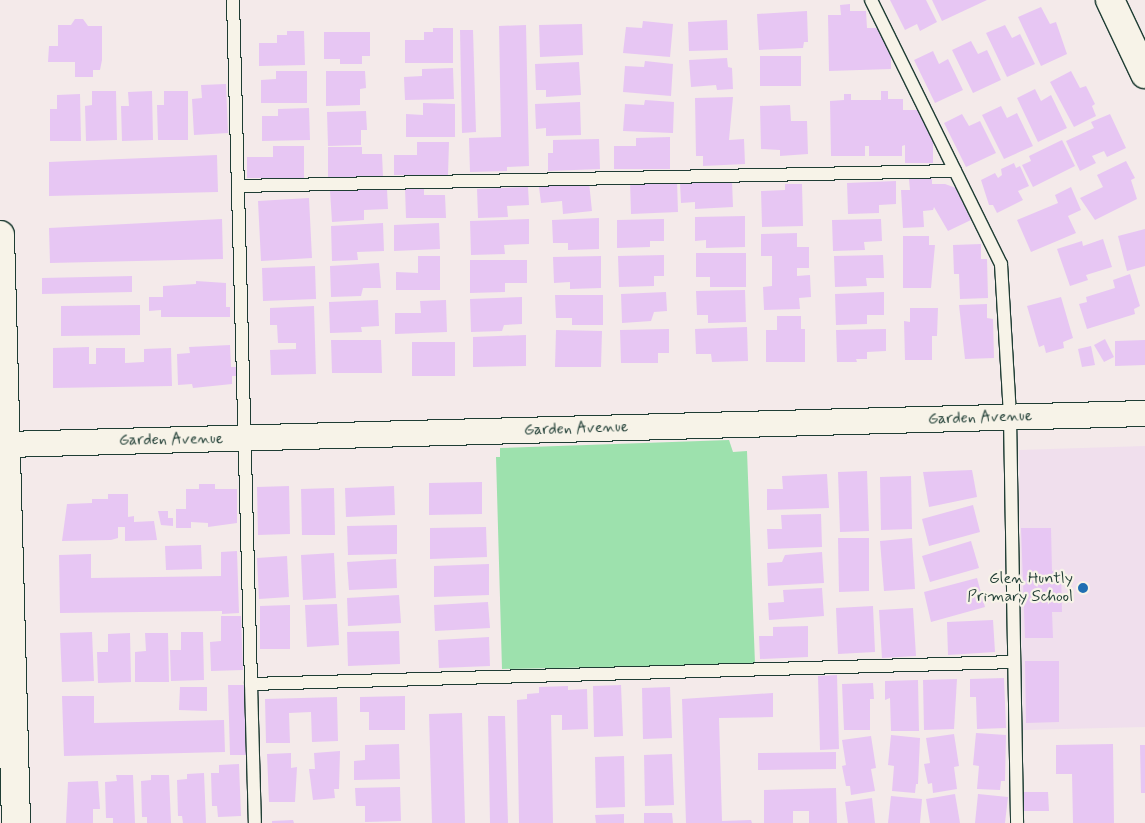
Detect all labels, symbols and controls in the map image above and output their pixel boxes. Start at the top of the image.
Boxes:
street label: Garden Avenue [928,407,1032,429]
street label: Garden Avenue [524,418,628,440]
street label: Garden Avenue [120,430,222,450]
place label: Glen Huntly Primary School [967,569,1073,607]
marker: Glen Huntly Primary School [1077,582,1089,594]

